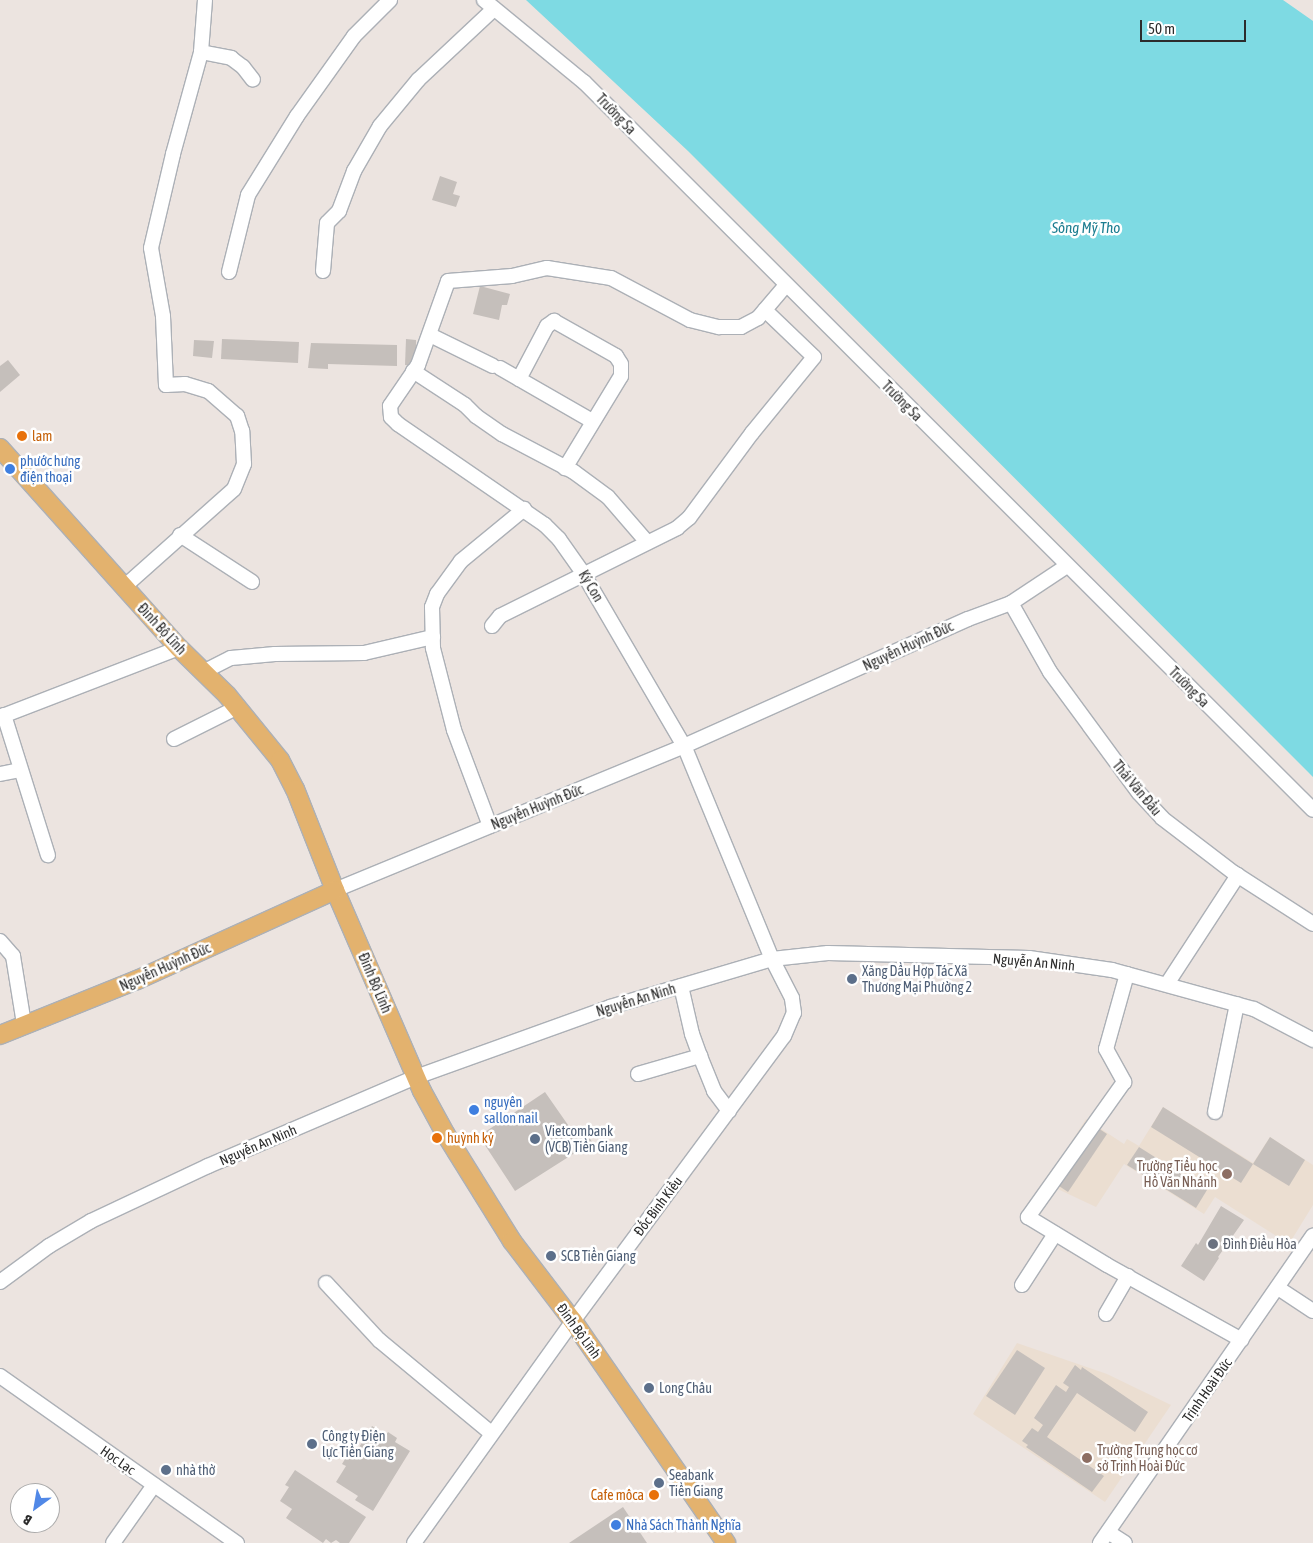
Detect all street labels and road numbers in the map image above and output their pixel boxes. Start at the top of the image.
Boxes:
street label: Trường Sa [593,90,639,138]
street label: Trường Sa [878,377,926,425]
street label: Ký Con [575,567,607,605]
street label: Đinh Bộ Lĩnh [134,600,190,658]
street label: Nguyễn Huỳnh Đức [860,618,956,674]
street label: Trường Sa [1165,663,1213,711]
street label: Thái Văn Đẩu [1109,757,1165,819]
street label: Nguyễn Huỳnh Đức [489,781,585,833]
street label: Nguyễn Huỳnh Đức [117,939,213,995]
street label: Đinh Bộ Lĩnh [355,950,395,1016]
street label: Nguyễn An Ninh [992,950,1076,974]
street label: Nguyễn An Ninh [594,980,678,1020]
street label: Nguyễn An Ninh [217,1121,299,1169]
street label: Đốc Binh Kiều [630,1173,686,1239]
street label: Đinh Bộ Lĩnh [553,1300,605,1362]
street label: Trịnh Hoài Đức [1179,1355,1235,1425]
street label: Học Lạc [97,1442,139,1478]

